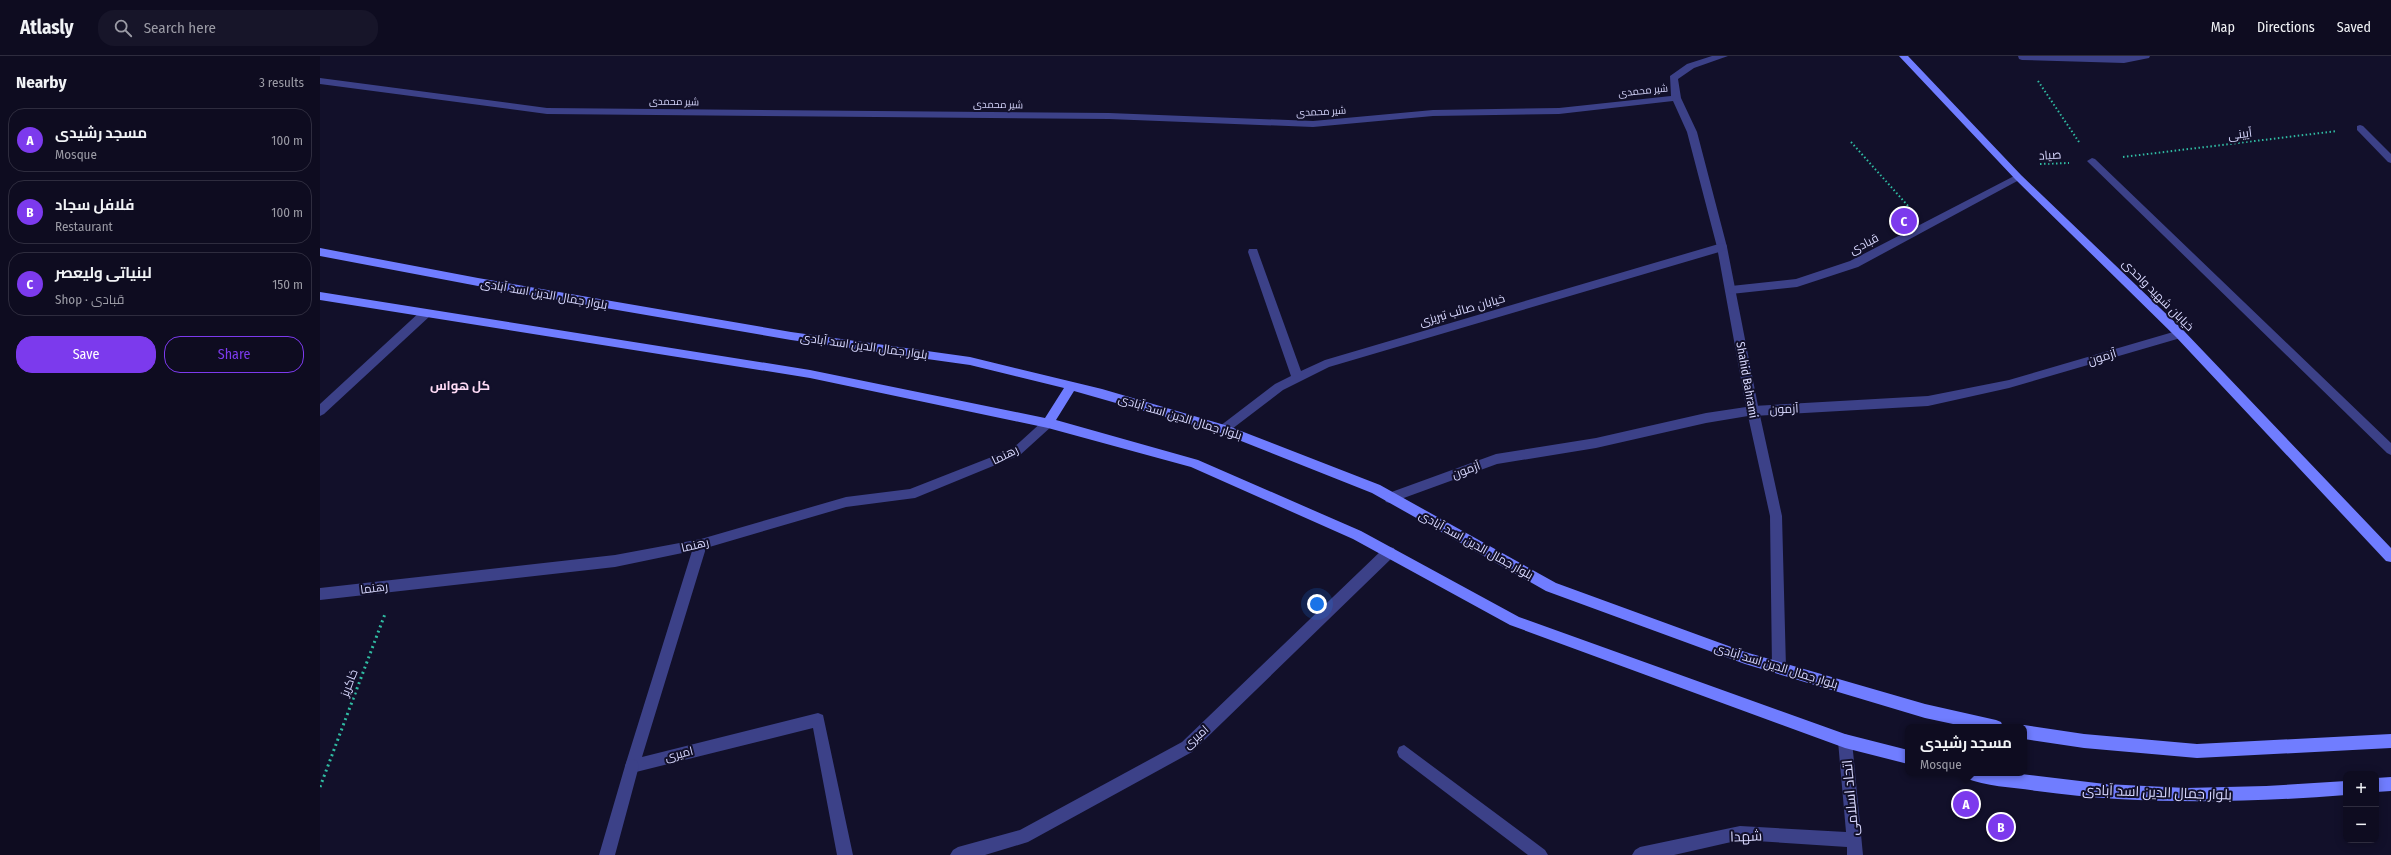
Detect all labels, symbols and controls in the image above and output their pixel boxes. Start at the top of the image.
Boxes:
search box [98,10,378,46]
text: Atlasly [20,16,74,39]
icon: search [112,17,134,39]
text: Search here [144,19,216,37]
text: Map [2211,19,2235,36]
text: Directions [2257,19,2315,36]
text: Saved [2337,19,2371,36]
text: Nearby [16,72,67,93]
text: 3 results [259,75,304,90]
street label: شیر محمدی [1618,82,1669,100]
street label: شیر محمدی [649,96,699,108]
street label: شیر محمدی [973,99,1023,111]
street label: شیر محمدی [1296,105,1346,119]
text: مسجد رشیدی [55,124,147,142]
street label: آیینی [2227,125,2254,142]
text: A [26,133,34,148]
text: 100 m [271,133,303,148]
text: Mosque [55,147,97,162]
street label: صیاد [2038,147,2062,163]
text: فلافل سجاد [55,196,134,214]
text: B [26,205,34,220]
text: 100 m [271,205,303,220]
pin: C [1891,206,1917,236]
text: Restaurant [55,219,113,234]
street label: قبادی [1847,231,1881,257]
street label: خیابان شهید واحدی [2119,256,2197,334]
text: لبنیاتی ولیعصر [55,264,152,282]
street label: بلوار جمال الدین اسد آبادی [480,276,608,312]
text: C [27,277,33,292]
text: 150 m [272,277,303,292]
street label: خیابان صائب تبریزی [1418,291,1506,329]
text: Shop · قبادی [55,292,124,307]
street label: بلوار جمال الدین اسد آبادی [799,330,929,362]
button: Save [16,336,156,373]
button: Share [164,336,304,373]
street label: Shahid Bahrami [1733,341,1761,419]
street label: آزمون [2086,346,2119,368]
district label: کل هواس [430,378,490,394]
street label: بلوار جمال الدین اسد آبادی [1117,392,1243,442]
street label: آزمون [1769,401,1800,417]
street label: رهنما [989,443,1021,467]
street label: آزمون [1450,458,1483,482]
street label: بلوار جمال الدین اسد آبادی [1416,508,1536,582]
street label: رهنما [680,535,710,555]
street label: رهنما [359,579,389,597]
your location [1307,594,1327,614]
street label: بلوار جمال الدین اسد آبادی [1713,641,1839,691]
street label: خاکریز [337,667,361,700]
street label: امیری [1181,722,1211,752]
popup [1905,724,2027,776]
text: مسجد رشیدی [1920,734,2012,752]
street label: امیری [663,744,695,764]
text: Mosque [1920,757,1962,772]
street label: اتحاد اسلامی [1839,759,1862,837]
map controls [2343,771,2379,843]
button: + [2343,771,2379,807]
street label: بلوار جمال الدین اسد آبادی [2082,781,2232,804]
pin: A [1953,789,1979,819]
button: − [2343,807,2379,843]
pin: B [1988,812,2014,842]
street label: شهدا [1730,827,1762,846]

